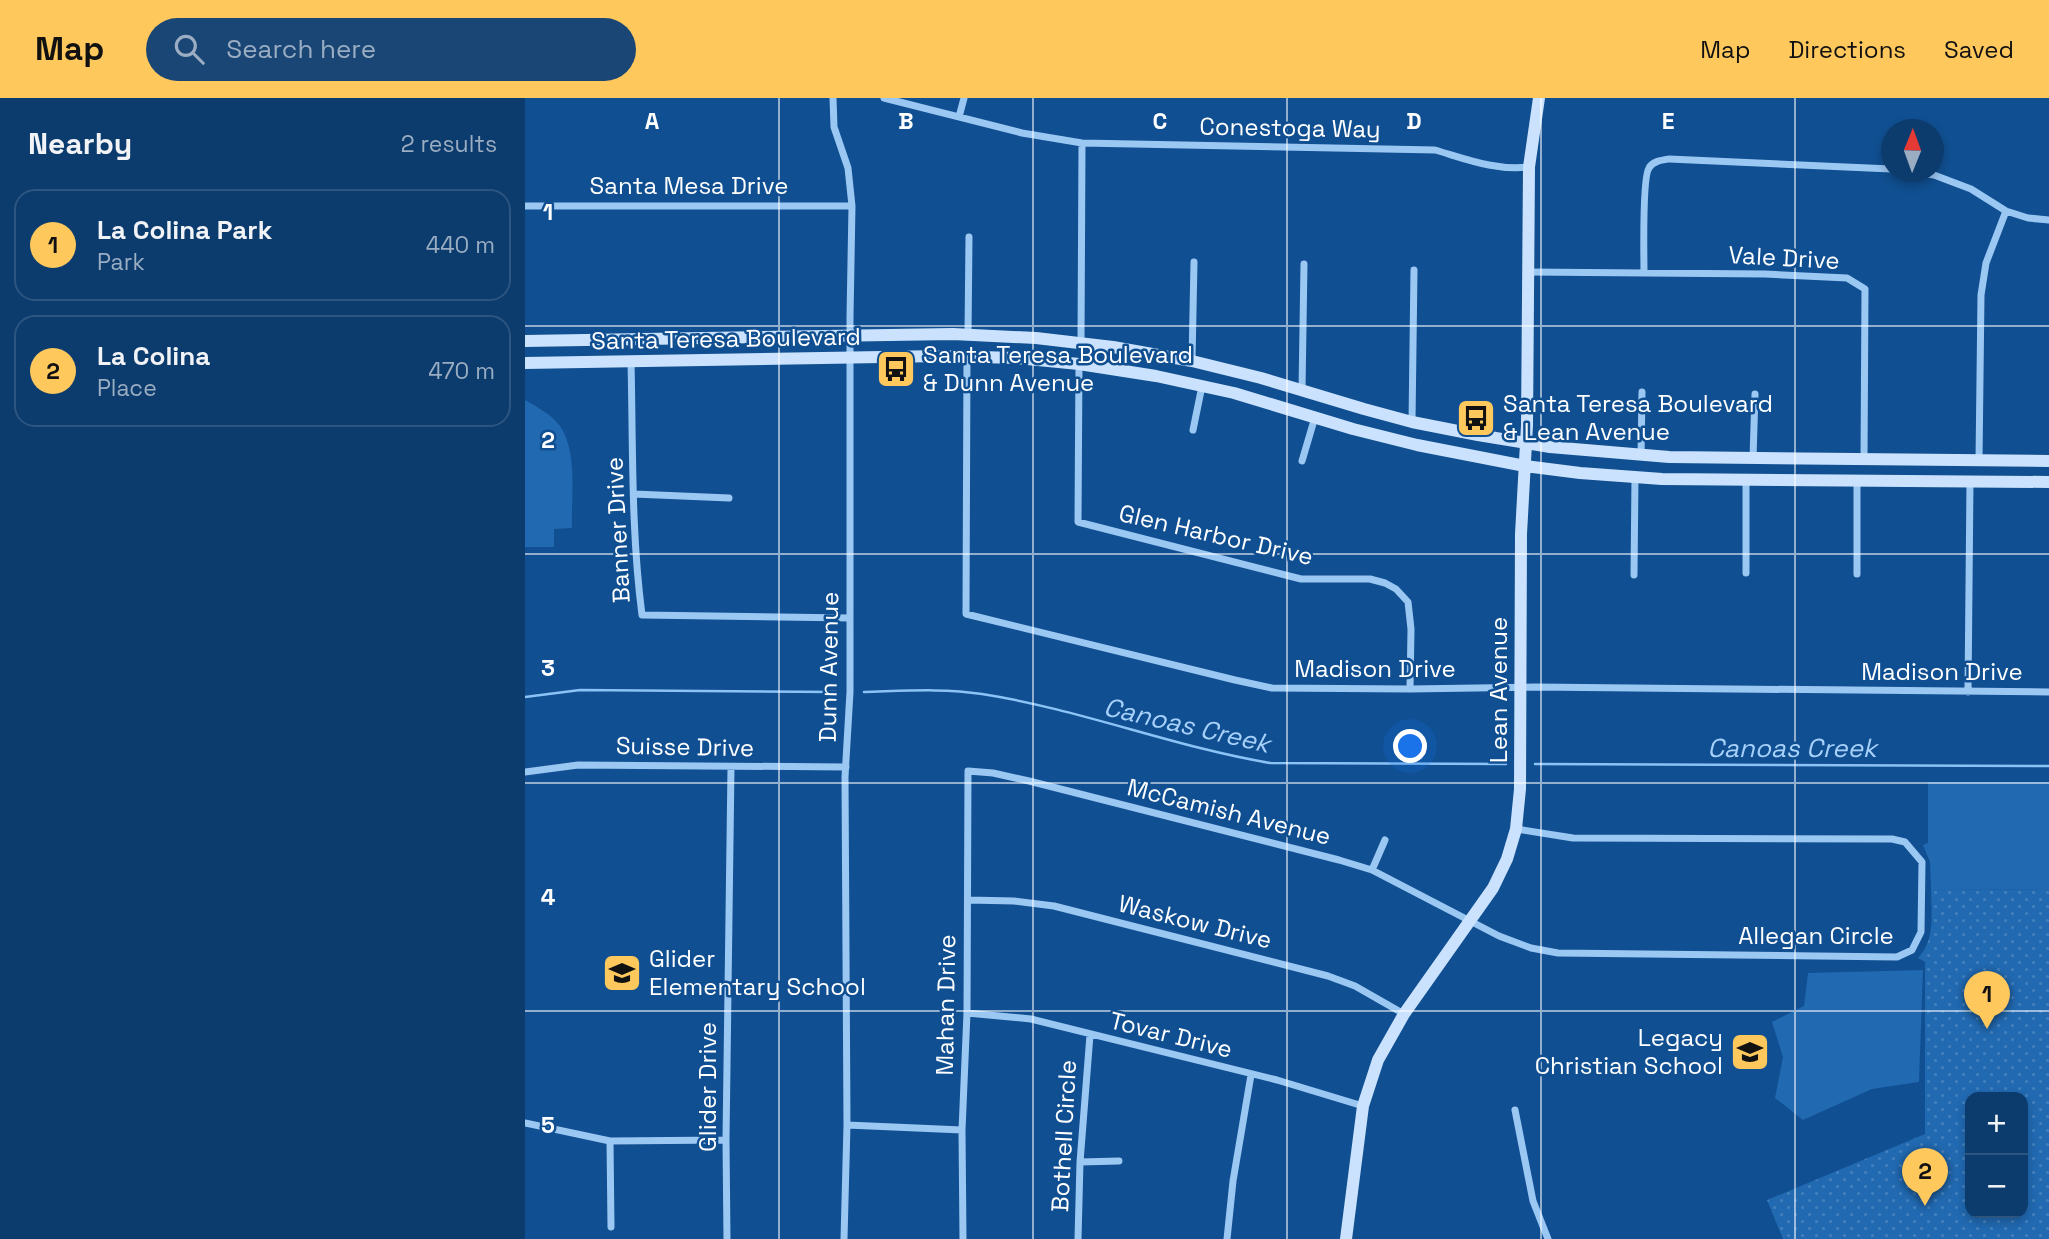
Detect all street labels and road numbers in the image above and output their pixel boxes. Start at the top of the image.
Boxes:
street label: Conestoga Way [1199,110,1381,145]
street label: Santa Mesa Drive [590,170,788,201]
street label: Vale Drive [1728,239,1841,276]
street label: Santa Teresa Boulevard [591,321,861,356]
street label: Banner Drive [598,456,637,604]
street label: Glen Harbor Drive [1116,497,1316,572]
street label: Dunn Avenue [812,591,845,743]
street label: Lean Avenue [1483,617,1514,763]
street label: Madison Drive [1294,653,1456,684]
street label: Madison Drive [1861,656,2023,687]
street label: Suisse Drive [616,730,754,763]
street label: McCamish Avenue [1124,771,1334,852]
street label: Waskow Drive [1115,887,1275,956]
street label: Allegan Circle [1738,920,1894,951]
street label: Mahan Drive [929,934,962,1076]
street label: Tovar Drive [1107,1004,1236,1065]
street label: Glider Drive [692,1022,723,1152]
street label: Bothell Circle [1044,1059,1083,1213]

